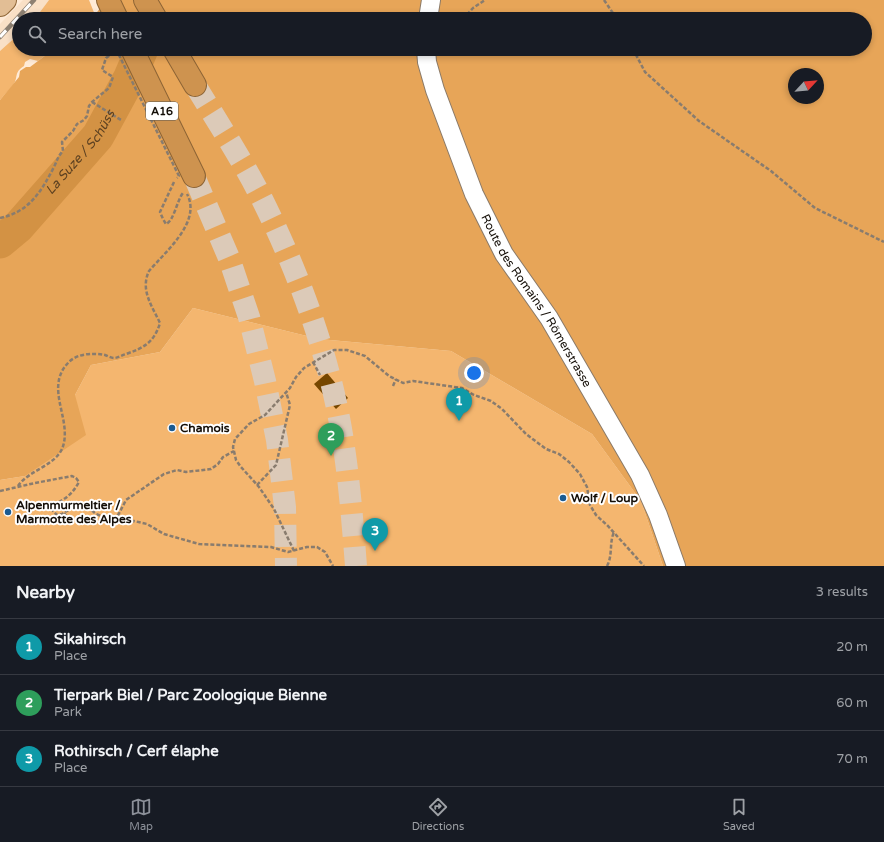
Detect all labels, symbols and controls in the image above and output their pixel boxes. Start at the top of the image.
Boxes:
search box [12,12,872,56]
icon: search [26,23,48,45]
text: Search here [58,25,142,43]
north arrow [788,68,824,104]
road number: A16 [146,102,178,120]
water label: La Suze / Schüss [42,107,119,198]
street label: Route des Romains / Römerstrasse [478,212,595,390]
your location [464,363,484,383]
pin: 1 [446,388,472,421]
place label: Chamois [180,421,230,435]
marker: Chamois [167,423,177,433]
pin: 2 [318,423,344,456]
place label: Wolf / Loup [571,491,639,506]
marker: Wolf / Loup [558,493,568,503]
place label: Alpenmurmeltier / Marmotte des Alpes [16,498,132,527]
marker: Alpenmurmeltier / Marmotte des Alpes [3,507,13,517]
pin: 3 [362,518,388,551]
text: Nearby [16,582,75,603]
text: 3 results [816,584,868,600]
text: Sikahirsch [54,630,126,648]
text: 1 [25,639,33,655]
text: 20 m [836,639,868,655]
text: Place [54,648,87,664]
text: Tierpark Biel / Parc Zoologique Bienne [54,686,327,704]
text: 2 [25,695,33,711]
text: 60 m [836,695,868,711]
text: Park [54,704,82,720]
text: Rothirsch / Cerf élaphe [54,742,219,760]
text: 3 [25,751,33,767]
text: 70 m [836,751,868,767]
text: Place [54,760,87,776]
tab: Map [129,796,153,833]
tab: Directions [412,796,464,833]
tab: Saved [723,796,755,833]

